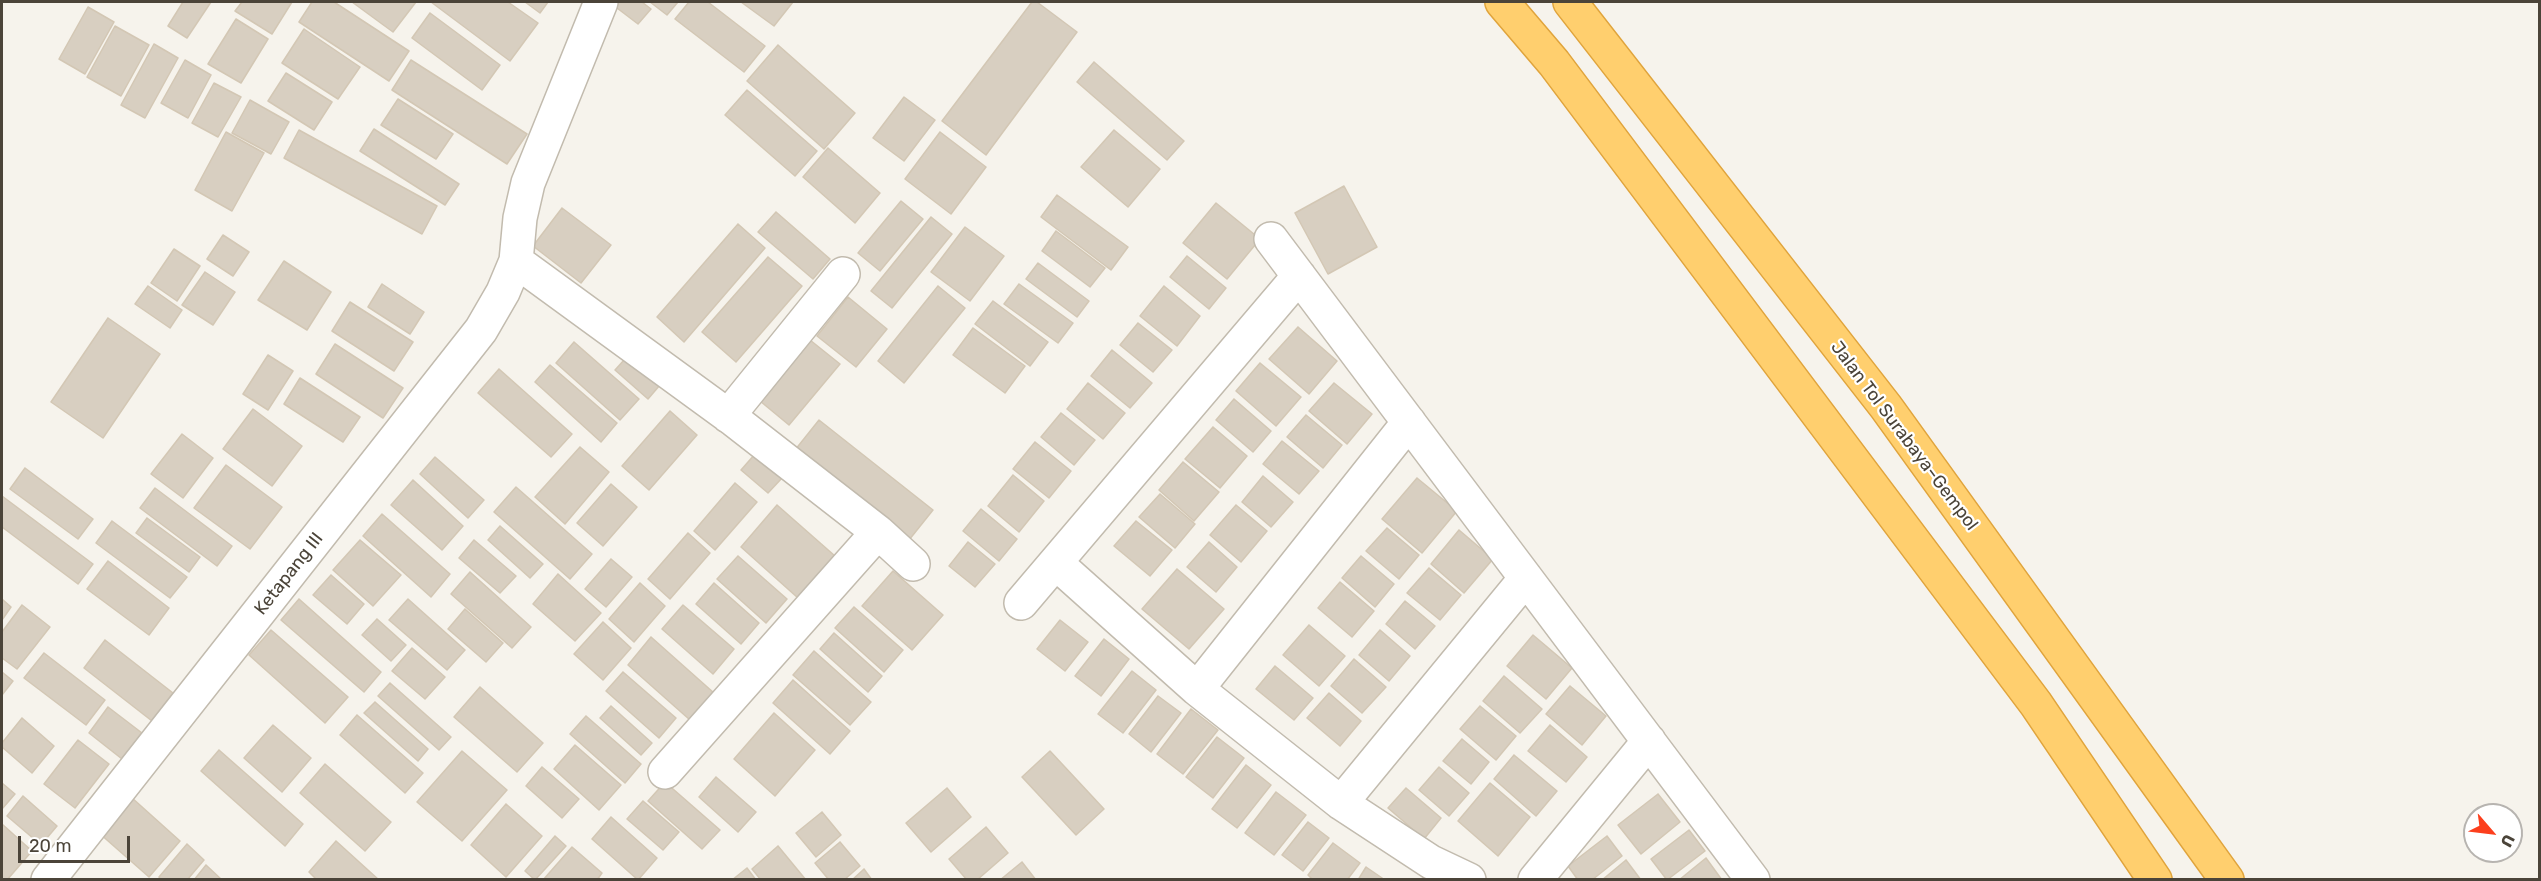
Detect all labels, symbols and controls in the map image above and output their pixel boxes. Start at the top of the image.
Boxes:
street label: Jalan Tol Surabaya–Gempol [1826,337,1982,535]
street label: Ketapang III [250,528,328,620]
north arrow [2463,803,2523,863]
scale bar [21,824,134,862]
text: U [2496,831,2519,850]
text: 20 m [29,835,71,857]

